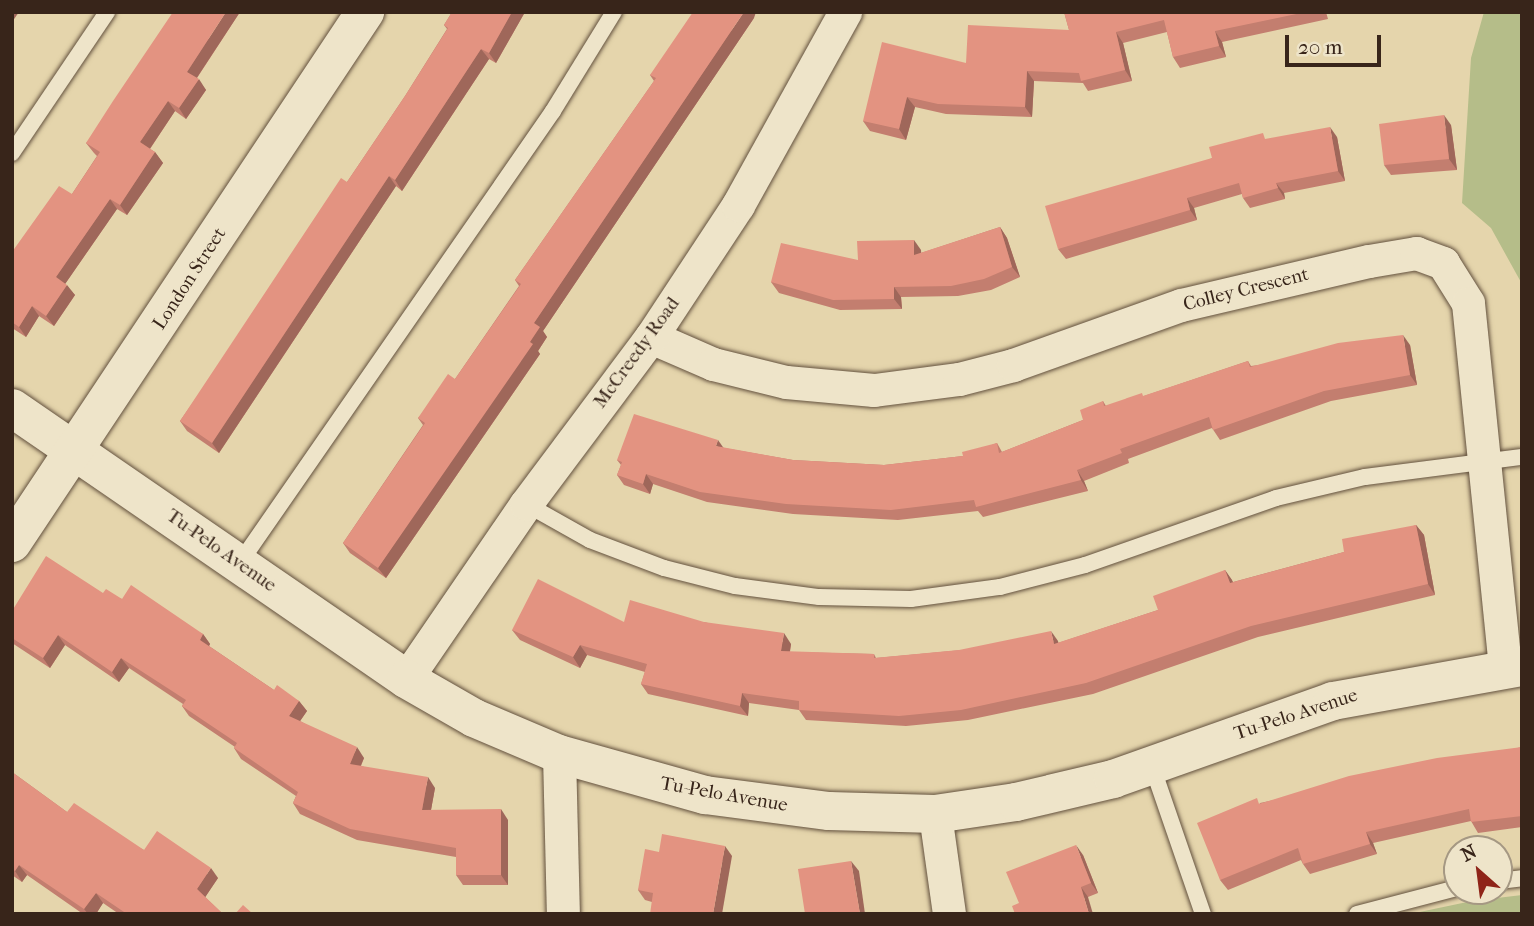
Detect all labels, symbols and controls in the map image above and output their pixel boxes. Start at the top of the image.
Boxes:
scale bar [1289,21,1385,65]
text: 20 m [1298,35,1342,59]
street label: London Street [149,224,231,334]
street label: Colley Crescent [1181,263,1311,317]
street label: McCreedy Road [589,293,685,413]
street label: Tu-Pelo Avenue [162,505,280,597]
street label: Tu-Pelo Avenue [1231,684,1361,746]
street label: Tu-Pelo Avenue [659,773,789,817]
north arrow [1443,835,1513,905]
text: N [1458,840,1481,866]

